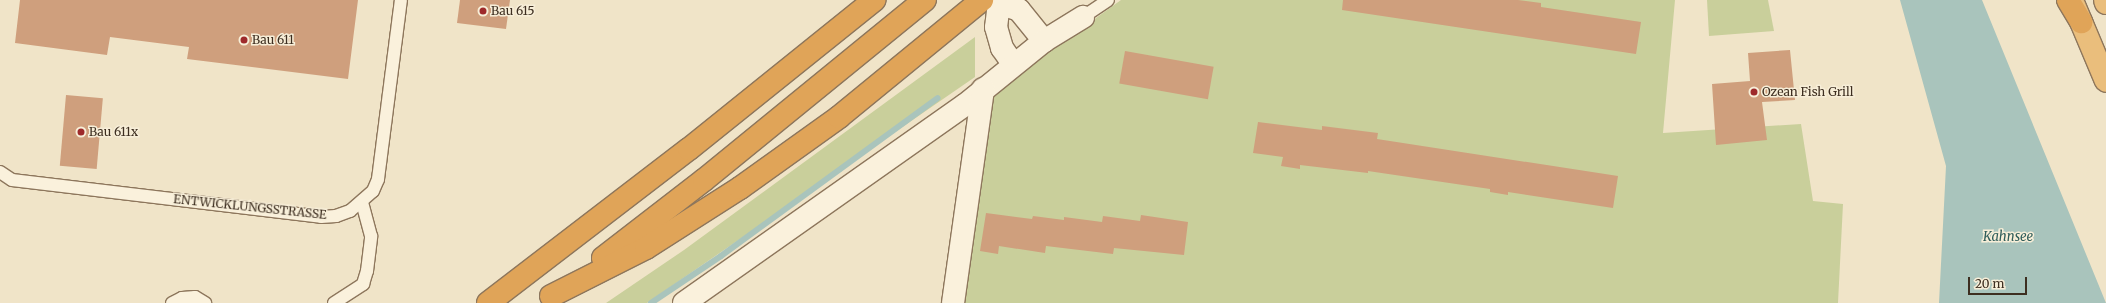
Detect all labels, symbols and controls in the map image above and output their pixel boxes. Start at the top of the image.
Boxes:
place label: Bau 615 [491,4,535,18]
marker: Bau 615 [478,6,488,16]
place label: Bau 611 [252,33,294,47]
marker: Bau 611 [239,35,249,45]
place label: Ozean Fish Grill [1762,85,1853,99]
marker: Ozean Fish Grill [1749,87,1759,97]
place label: Bau 611x [89,125,138,139]
marker: Bau 611x [76,127,86,137]
street label: ENTWICKLUNGSSTRASSE [173,192,327,222]
water label: Kahnsee [1983,229,2033,245]
scale bar [1970,269,2029,295]
text: 20 m [1975,276,2004,291]

